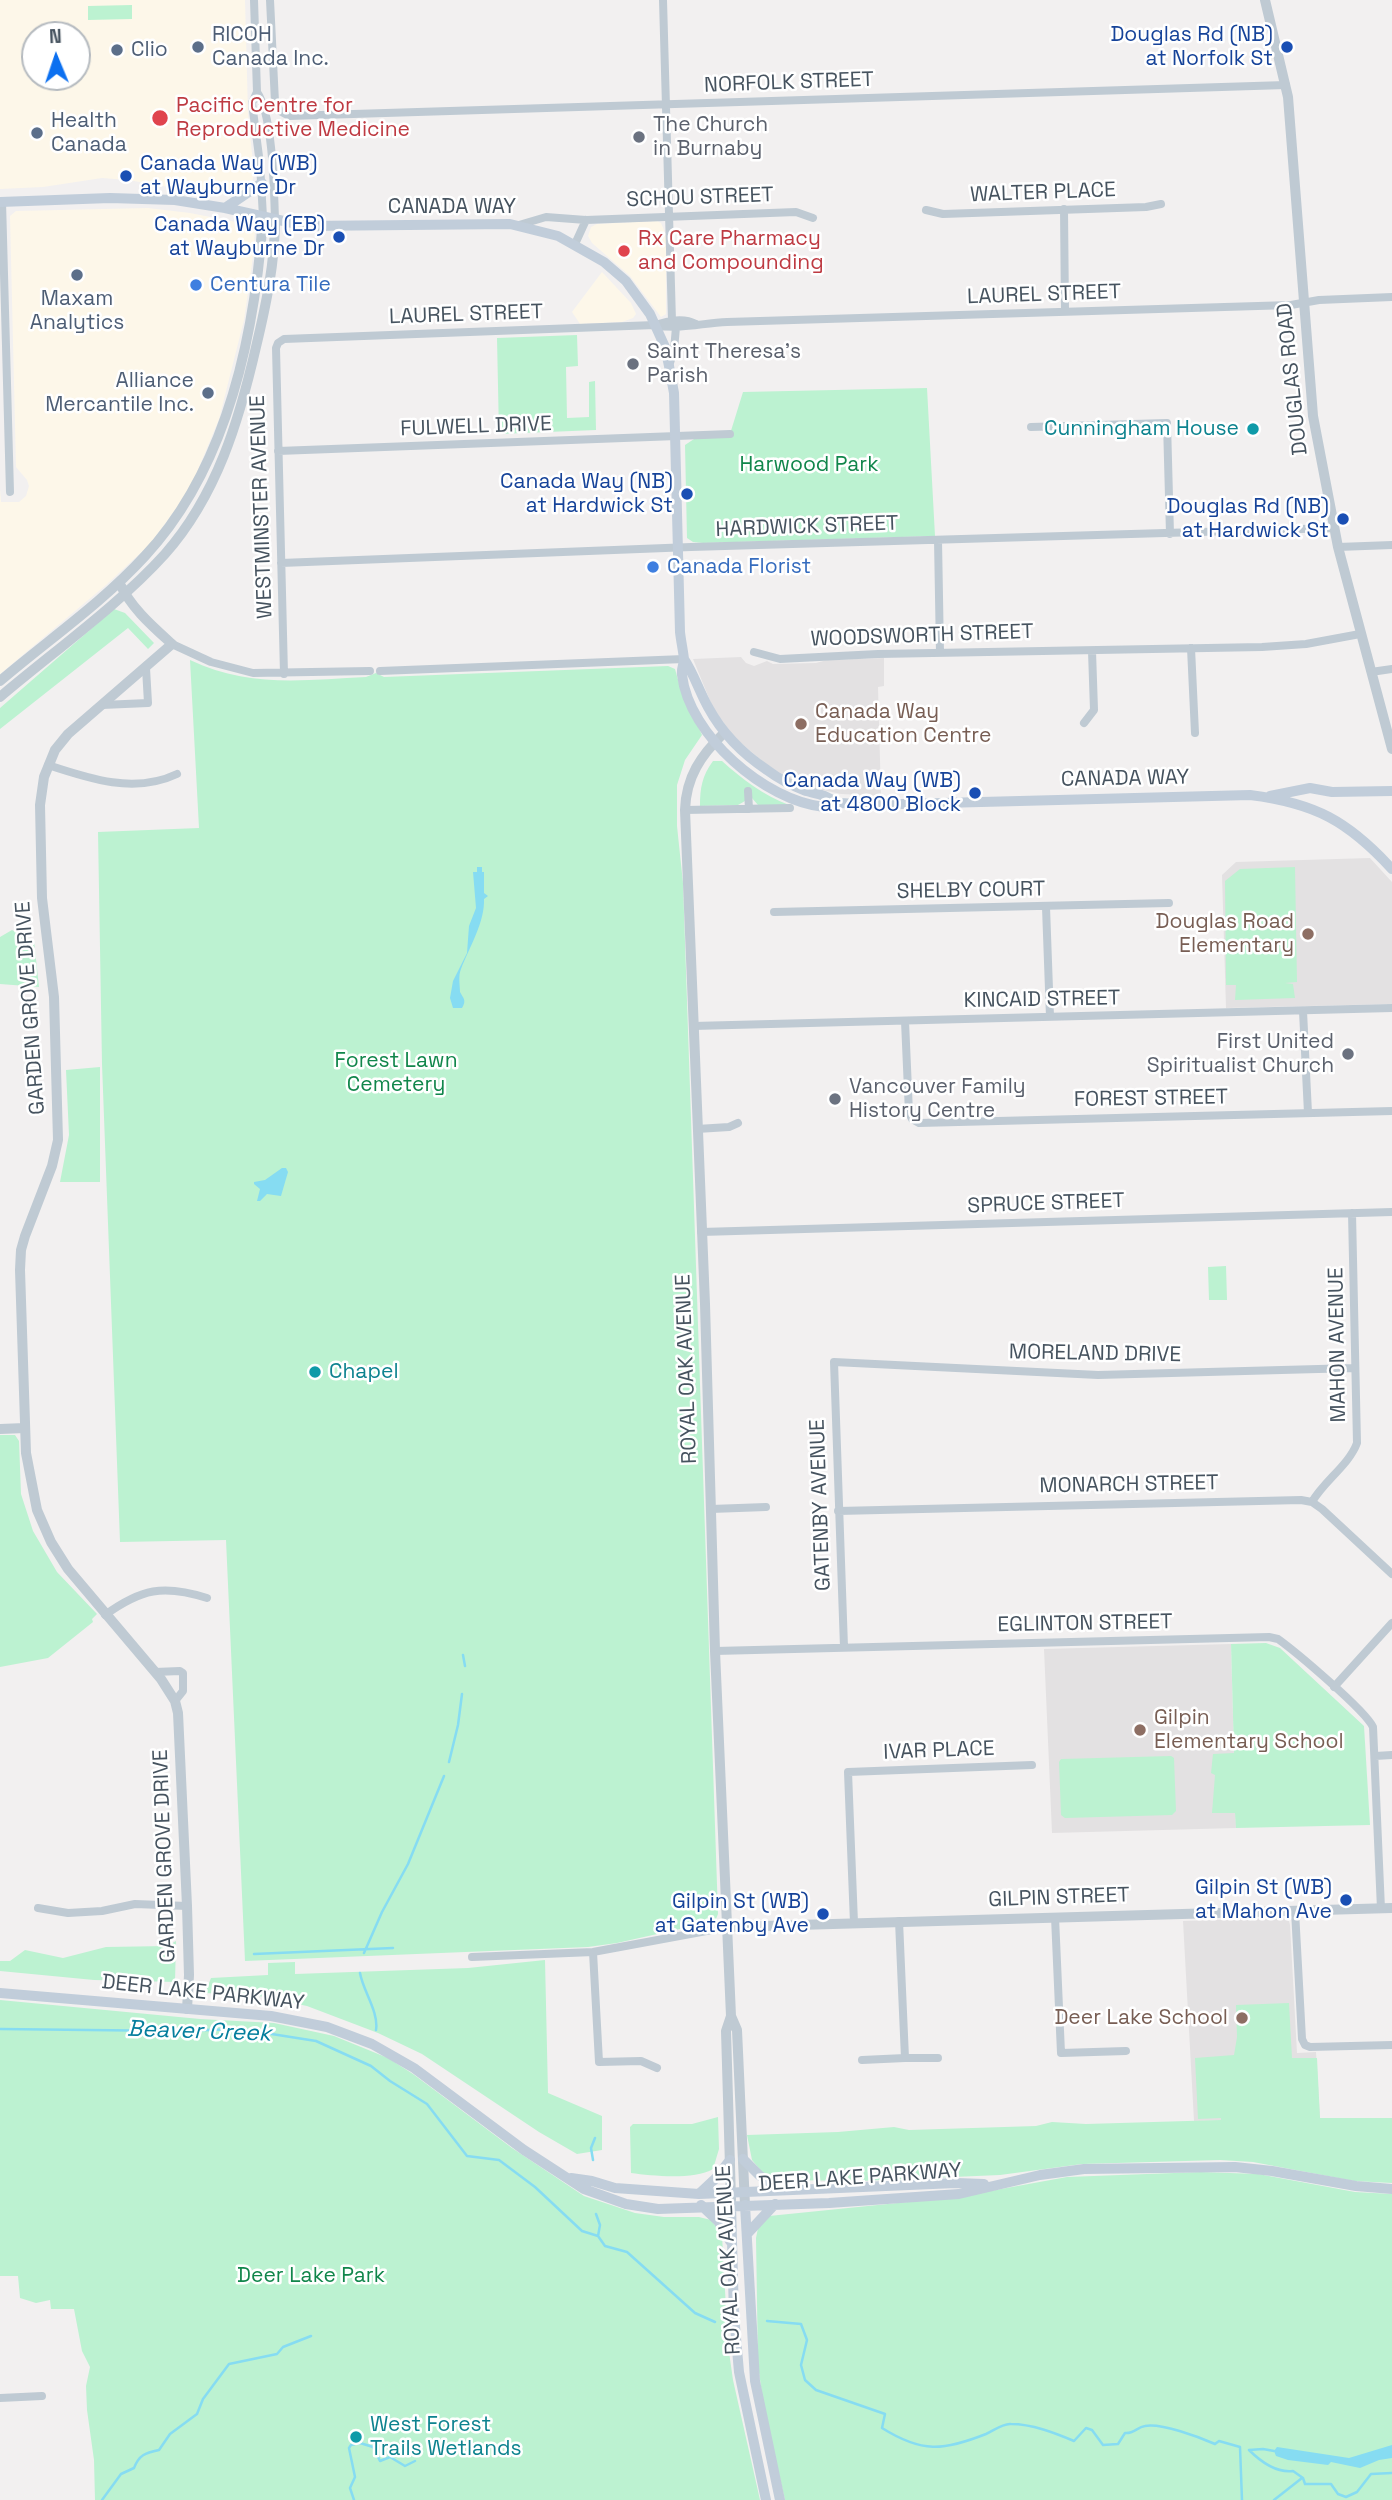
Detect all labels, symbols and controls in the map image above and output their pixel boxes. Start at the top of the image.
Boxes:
north arrow [21,21,91,91]
place label: RICOH Canada Inc. [212,22,329,72]
place label: Douglas Rd (NB) at Norfolk St [1110,22,1273,72]
text: N [49,24,62,49]
place label: Clio [131,37,168,63]
marker: RICOH Canada Inc. [190,39,206,55]
marker: Douglas Rd (NB) at Norfolk St [1279,39,1295,55]
marker: Clio [109,42,125,58]
street label: NORFOLK STREET [704,67,874,99]
place label: Pacific Centre for Reproductive Medicine [176,93,410,143]
place label: Health Canada [51,108,127,158]
marker: Pacific Centre for Reproductive Medicine [150,108,170,128]
place label: The Church in Burnaby [653,112,768,162]
marker: Health Canada [29,125,45,141]
marker: The Church in Burnaby [631,129,647,145]
place label: Canada Way (WB) at Wayburne Dr [140,151,317,201]
marker: Canada Way (WB) at Wayburne Dr [118,168,134,184]
street label: WALTER PLACE [970,178,1116,208]
street label: SCHOU STREET [626,183,774,213]
street label: CANADA WAY [388,194,516,220]
place label: Canada Way (EB) at Wayburne Dr [154,212,325,262]
place label: Rx Care Pharmacy and Compounding [638,226,824,276]
marker: Canada Way (EB) at Wayburne Dr [331,229,347,245]
marker: Rx Care Pharmacy and Compounding [616,243,632,259]
marker: Maxam Analytics [69,267,85,283]
place label: Centura Tile [210,272,331,298]
marker: Centura Tile [188,277,204,293]
street label: LAUREL STREET [967,280,1121,310]
place label: Maxam Analytics [30,286,124,336]
street label: LAUREL STREET [389,300,543,330]
street label: DOUGLAS ROAD [1272,302,1314,456]
place label: Saint Theresa's Parish [647,339,801,389]
marker: Saint Theresa's Parish [625,356,641,372]
place label: Alliance Mercantile Inc. [45,368,194,418]
marker: Alliance Mercantile Inc. [200,385,216,401]
street label: WESTMINSTER AVENUE [246,395,278,619]
street label: FULWELL DRIVE [400,412,552,442]
place label: Cunningham House [1044,416,1239,442]
marker: Cunningham House [1245,421,1261,437]
park label: Harwood Park [740,452,878,478]
place label: Canada Way (NB) at Hardwick St [500,469,673,519]
marker: Canada Way (NB) at Hardwick St [679,486,695,502]
place label: Douglas Rd (NB) at Hardwick St [1166,494,1329,544]
street label: HARDWICK STREET [715,511,899,543]
marker: Douglas Rd (NB) at Hardwick St [1335,511,1351,527]
place label: Canada Florist [667,554,811,580]
marker: Canada Florist [645,559,661,575]
street label: WOODSWORTH STREET [810,620,1034,652]
place label: Canada Way Education Centre [815,699,991,749]
marker: Canada Way Education Centre [793,716,809,732]
street label: CANADA WAY [1061,765,1189,793]
place label: Canada Way (WB) at 4800 Block [784,768,961,818]
marker: Canada Way (WB) at 4800 Block [967,785,983,801]
street label: SHELBY COURT [897,877,1045,905]
street label: GARDEN GROVE DRIVE [11,901,51,1115]
place label: Douglas Road Elementary [1156,909,1294,959]
marker: Douglas Road Elementary [1300,926,1316,942]
street label: KINCAID STREET [963,986,1121,1014]
place label: First United Spiritualist Church [1147,1029,1334,1079]
marker: First United Spiritualist Church [1340,1046,1356,1062]
park label: Forest Lawn Cemetery [334,1048,458,1098]
place label: Vancouver Family History Centre [849,1074,1026,1124]
street label: FOREST STREET [1074,1085,1228,1113]
marker: Vancouver Family History Centre [827,1091,843,1107]
street label: SPRUCE STREET [967,1189,1125,1219]
street label: MAHON AVENUE [1324,1267,1352,1423]
street label: ROYAL OAK AVENUE [671,1274,703,1464]
street label: MORELAND DRIVE [1009,1340,1181,1368]
place label: Chapel [329,1359,399,1385]
marker: Chapel [307,1364,323,1380]
street label: GATENBY AVENUE [805,1419,837,1591]
street label: MONARCH STREET [1039,1471,1219,1499]
street label: EGLINTON STREET [997,1610,1173,1638]
place label: Gilpin Elementary School [1154,1705,1344,1755]
marker: Gilpin Elementary School [1132,1722,1148,1738]
street label: IVAR PLACE [883,1736,995,1766]
street label: GARDEN GROVE DRIVE [149,1749,181,1963]
place label: Gilpin St (WB) at Mahon Ave [1195,1875,1332,1925]
street label: GILPIN STREET [988,1883,1130,1913]
place label: Gilpin St (WB) at Gatenby Ave [655,1889,809,1939]
marker: Gilpin St (WB) at Mahon Ave [1338,1892,1354,1908]
marker: Gilpin St (WB) at Gatenby Ave [815,1906,831,1922]
street label: DEER LAKE PARKWAY [100,1970,306,2016]
place label: Deer Lake School [1054,2005,1228,2031]
marker: Deer Lake School [1234,2010,1250,2026]
water label: Beaver Creek [126,2016,272,2048]
street label: DEER LAKE PARKWAY [757,2158,963,2198]
street label: ROYAL OAK AVENUE [711,2164,747,2356]
park label: Deer Lake Park [237,2263,385,2289]
place label: West Forest Trails Wetlands [370,2412,522,2462]
marker: West Forest Trails Wetlands [348,2429,364,2445]

